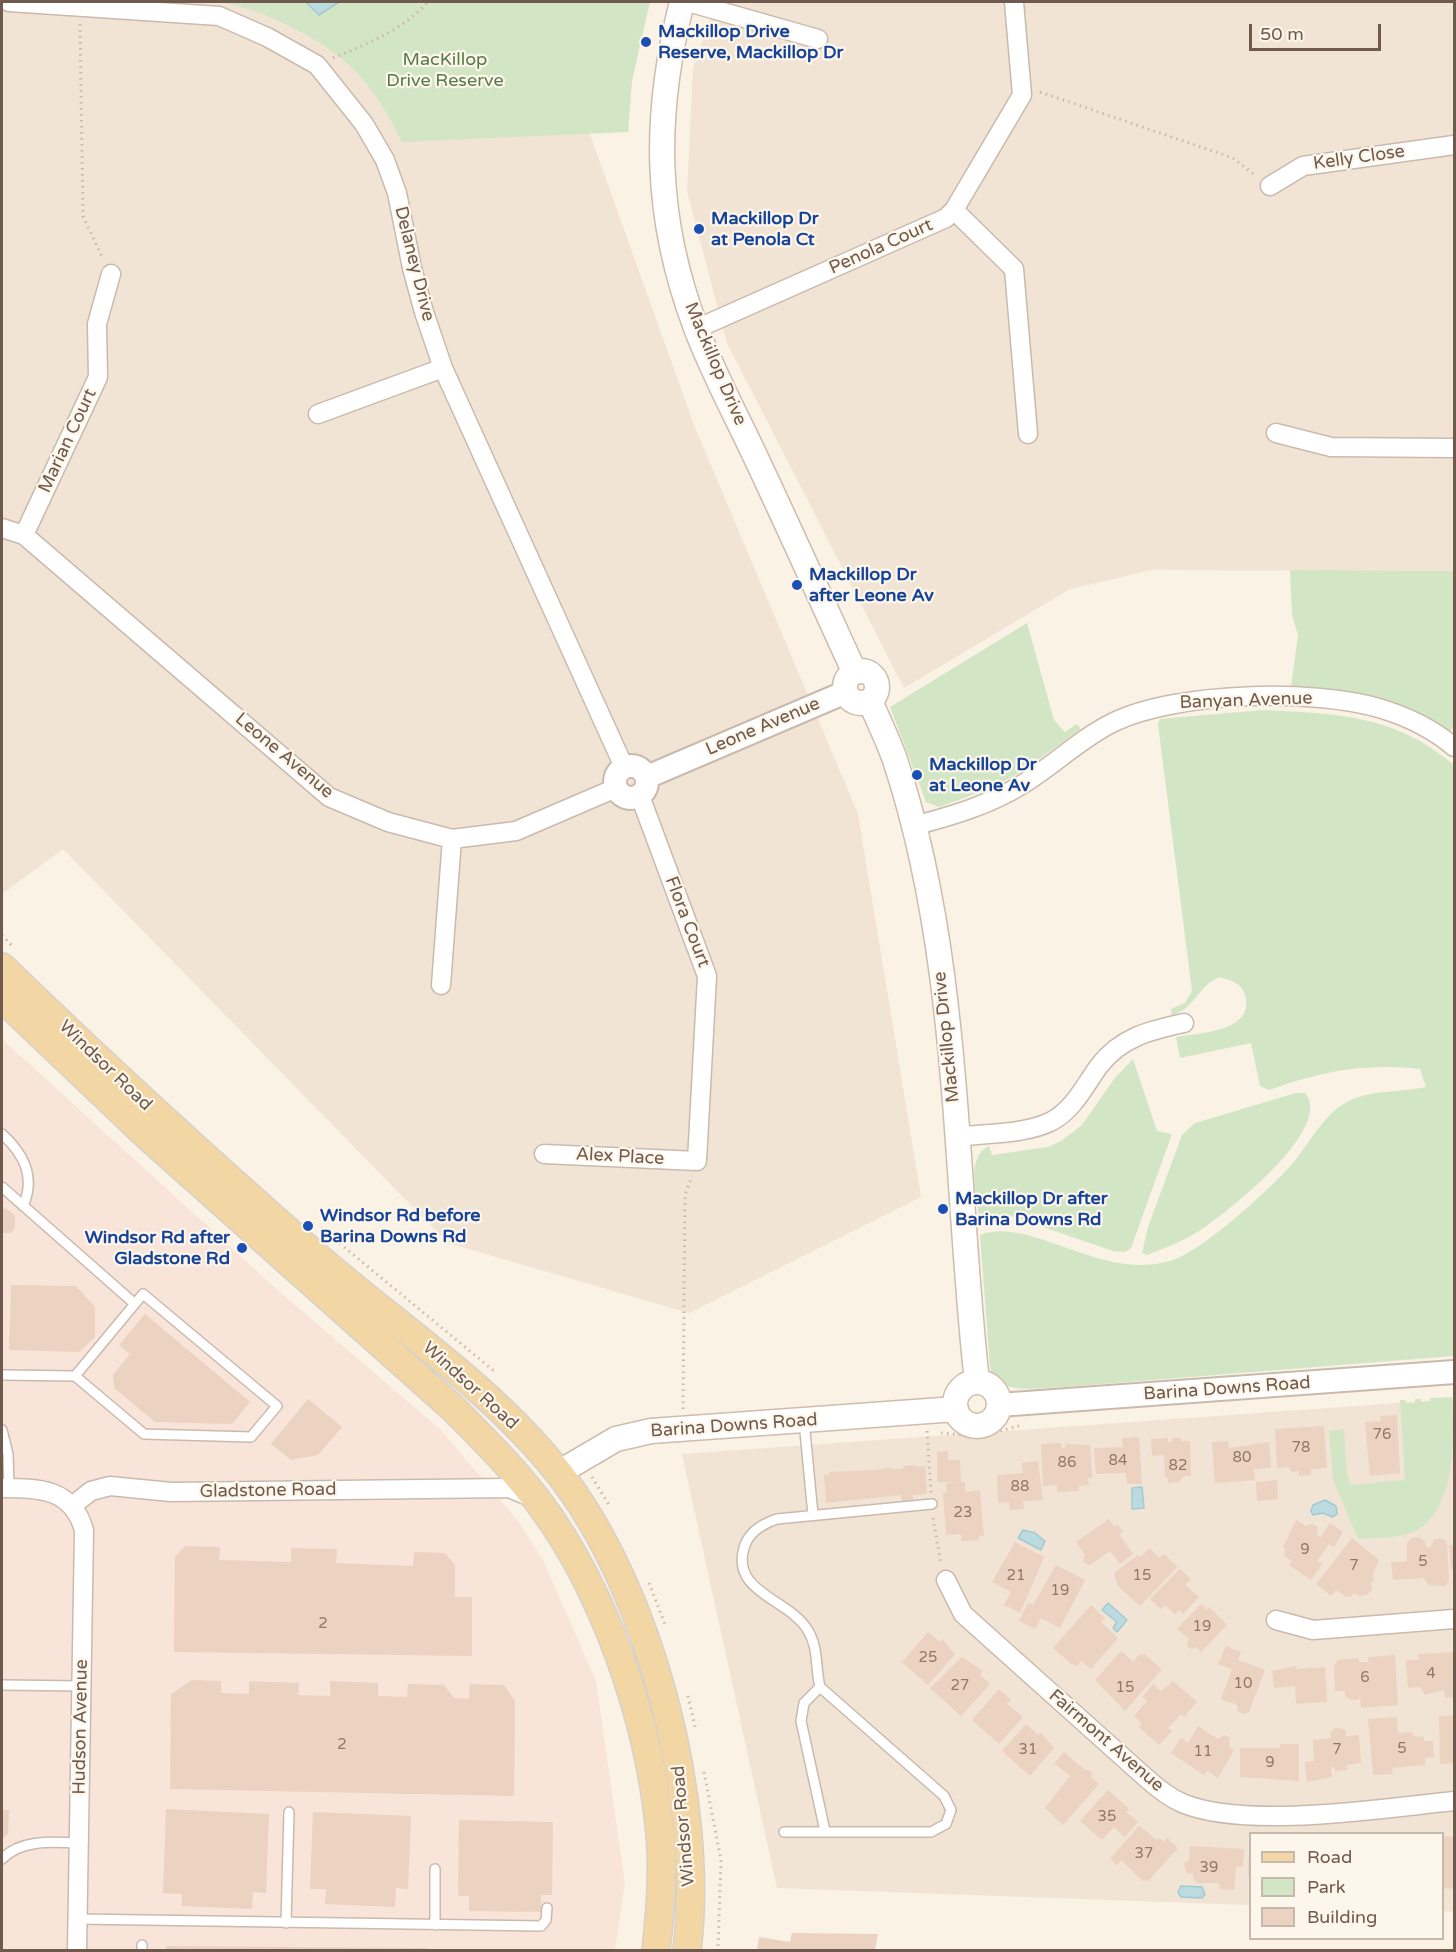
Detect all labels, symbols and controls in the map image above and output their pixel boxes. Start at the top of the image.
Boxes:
scale bar [1252,12,1384,50]
place label: Mackillop Drive Reserve, Mackillop Dr [658,21,843,63]
text: 50 m [1260,23,1304,45]
marker: Mackillop Drive Reserve, Mackillop Dr [639,35,653,49]
park label: MacKillop Drive Reserve [386,49,504,92]
street label: Kelly Close [1312,141,1406,175]
street label: Delaney Drive [389,204,439,324]
place label: Mackillop Dr at Penola Ct [711,208,819,250]
street label: Penola Court [826,215,936,279]
marker: Mackillop Dr at Penola Ct [692,222,706,236]
street label: Mackillop Drive [679,299,751,429]
street label: Marian Court [34,385,102,497]
place label: Mackillop Dr after Leone Av [809,564,934,606]
marker: Mackillop Dr after Leone Av [790,578,804,592]
street label: Banyan Avenue [1179,688,1313,714]
street label: Leone Avenue [703,693,823,761]
street label: Leone Avenue [230,709,338,803]
place label: Mackillop Dr at Leone Av [929,754,1037,796]
marker: Mackillop Dr at Leone Av [910,768,924,782]
street label: Flora Court [660,873,714,971]
street label: Mackillop Drive [929,970,965,1104]
street label: Windsor Road [54,1016,156,1116]
street label: Alex Place [575,1144,665,1170]
place label: Mackillop Dr after Barina Downs Rd [955,1188,1108,1230]
marker: Mackillop Dr after Barina Downs Rd [936,1202,950,1216]
place label: Windsor Rd before Barina Downs Rd [320,1205,480,1248]
marker: Windsor Rd before Barina Downs Rd [301,1219,315,1233]
place label: Windsor Rd after Gladstone Rd [85,1227,230,1270]
marker: Windsor Rd after Gladstone Rd [235,1241,249,1255]
street label: Windsor Road [418,1337,522,1435]
street label: Barina Downs Road [1143,1372,1311,1406]
street label: Barina Downs Road [650,1409,818,1443]
house number: 76 [1373,1426,1391,1444]
house number: 78 [1292,1439,1310,1457]
house number: 80 [1233,1449,1251,1467]
house number: 84 [1109,1452,1127,1470]
house number: 86 [1058,1454,1076,1472]
house number: 82 [1169,1457,1187,1475]
house number: 88 [1011,1478,1029,1496]
street label: Gladstone Road [199,1479,337,1503]
house number: 23 [954,1504,972,1522]
house number: 9 [1300,1541,1310,1559]
house number: 5 [1418,1553,1428,1571]
house number: 7 [1349,1557,1359,1575]
house number: 21 [1007,1567,1025,1585]
house number: 15 [1133,1567,1151,1585]
house number: 19 [1051,1582,1069,1600]
house number: 2 [318,1615,328,1633]
house number: 19 [1193,1618,1211,1636]
house number: 25 [919,1649,937,1667]
street label: Hudson Avenue [69,1659,93,1795]
house number: 4 [1426,1665,1436,1683]
house number: 6 [1360,1669,1370,1687]
house number: 10 [1234,1675,1252,1693]
house number: 27 [951,1677,969,1695]
house number: 15 [1116,1679,1134,1697]
street label: Fairmont Avenue [1044,1685,1168,1797]
house number: 2 [337,1736,347,1754]
house number: 5 [1397,1740,1407,1758]
house number: 31 [1019,1741,1037,1759]
house number: 7 [1332,1741,1342,1759]
house number: 11 [1194,1743,1212,1761]
house number: 9 [1265,1754,1275,1772]
street label: Windsor Road [668,1765,700,1887]
house number: 35 [1098,1808,1116,1826]
legend [1249,1832,1444,1940]
house number: 37 [1135,1845,1153,1863]
text: Road [1307,1846,1352,1868]
house number: 39 [1200,1859,1218,1877]
text: Park [1307,1876,1345,1898]
text: Building [1307,1906,1377,1928]

